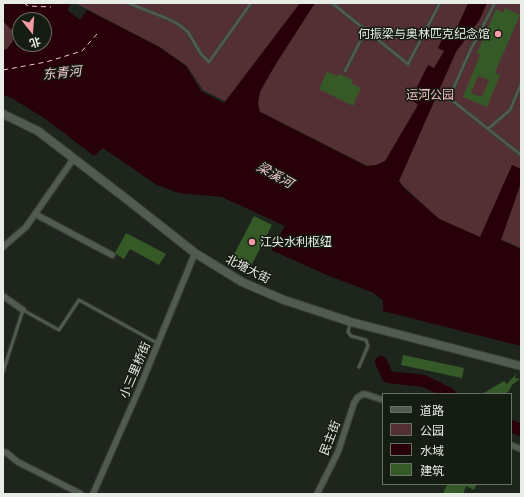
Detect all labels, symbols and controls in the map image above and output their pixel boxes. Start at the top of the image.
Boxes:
north arrow [12,12,52,52]
place label: 何振梁与奥林匹克纪念馆 [358,27,490,41]
marker: 何振梁与奥林匹克纪念馆 [493,29,503,39]
text: 北 [28,35,43,51]
water label: 东青河 [42,63,82,83]
park label: 运河公园 [406,88,454,102]
water label: 梁溪河 [254,159,296,191]
place label: 江尖水利枢纽 [260,235,332,249]
marker: 江尖水利枢纽 [247,237,257,247]
street label: 北塘大街 [223,252,273,286]
street label: 小三里桥街 [117,340,153,400]
legend [382,393,512,485]
text: 道路 [420,403,444,417]
street label: 民主街 [317,419,343,457]
text: 公园 [420,423,444,437]
text: 水域 [420,443,444,457]
text: 建筑 [420,463,444,477]

